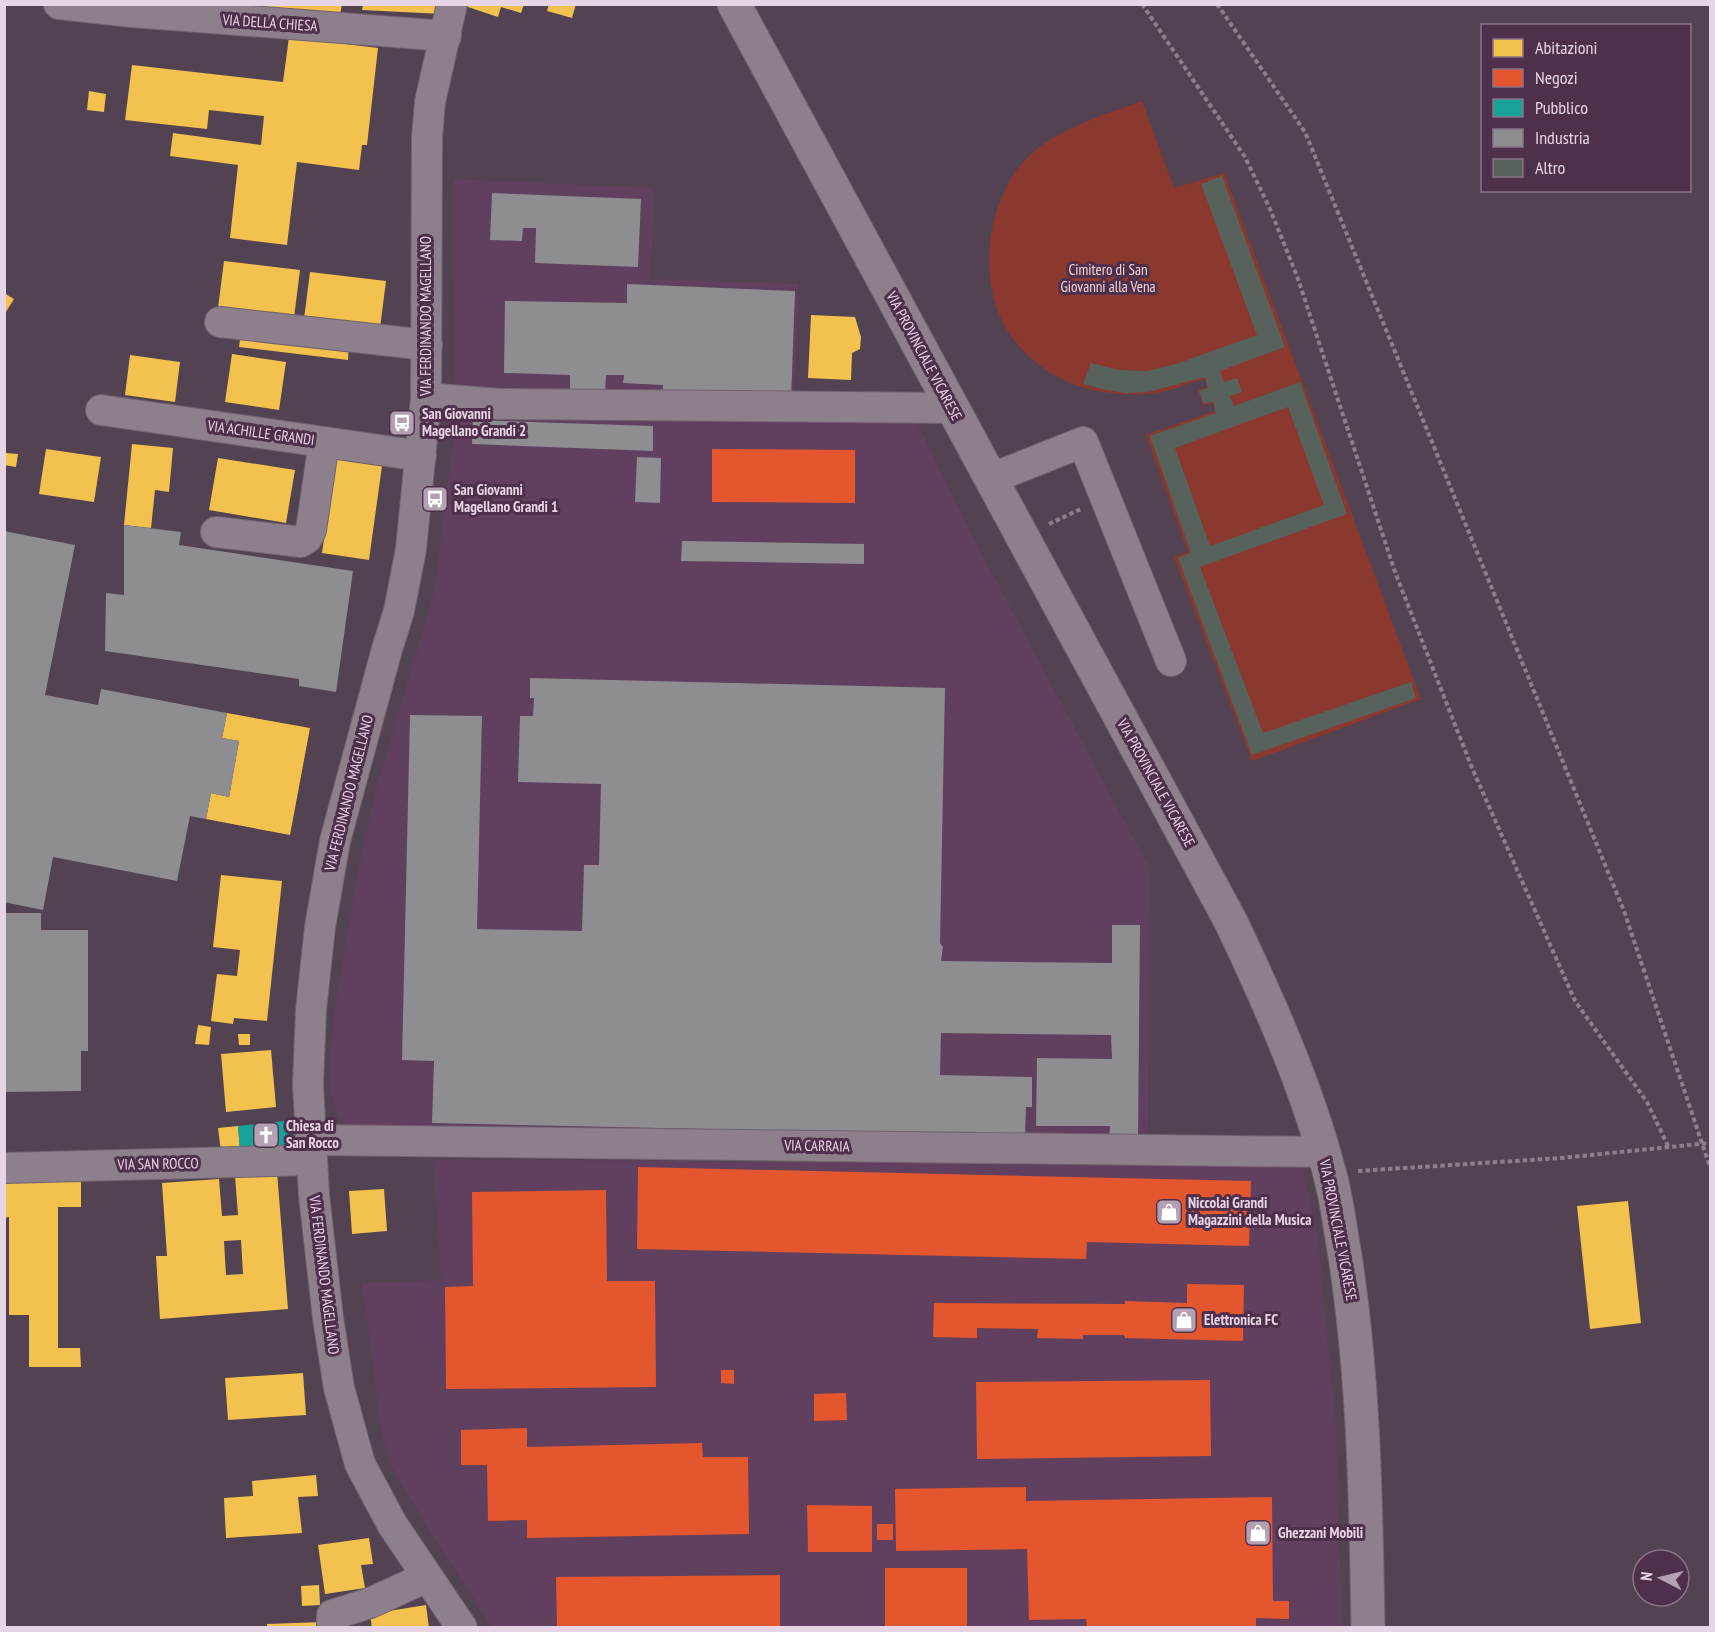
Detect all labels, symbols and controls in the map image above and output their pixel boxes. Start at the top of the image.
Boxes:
street label: VIA DELLA CHIESA [221,10,319,35]
legend [1481,24,1691,192]
text: Abitazioni [1535,36,1597,59]
text: Negozi [1535,66,1578,89]
text: Pubblico [1535,96,1588,119]
text: Industria [1535,126,1590,149]
text: Altro [1535,156,1566,179]
street label: VIA FERDINANDO MAGELLANO [416,236,435,397]
park label: Cimitero di San Giovanni alla Vena [1060,260,1156,296]
street label: VIA PROVINCIALE VICARESE [882,287,967,424]
place label: San Giovanni Magellano Grandi 2 [422,404,526,440]
bus stop icon: San Giovanni Magellano Grandi 2 [387,408,417,438]
street label: VIA ACHILLE GRANDI [205,415,316,449]
place label: San Giovanni Magellano Grandi 1 [454,480,558,516]
bus stop icon: San Giovanni Magellano Grandi 1 [420,484,450,514]
street label: VIA FERDINANDO MAGELLANO [320,713,377,874]
street label: VIA PROVINCIALE VICARESE [1113,714,1200,850]
place label: Chiesa di San Rocco [286,1116,339,1152]
church icon: Chiesa di San Rocco [251,1120,281,1150]
street label: VIA CARRAIA [783,1135,851,1156]
street label: VIA SAN ROCCO [116,1153,199,1174]
street label: VIA PROVINCIALE VICARESE [1315,1157,1362,1302]
street label: VIA FERDINANDO MAGELLANO [305,1193,344,1356]
place label: Niccolai Grandi Magazzini della Musica [1188,1193,1311,1229]
shop icon: Niccolai Grandi Magazzini della Musica [1154,1197,1184,1227]
shop icon: Elettronica FC [1169,1305,1199,1335]
place label: Elettronica FC [1204,1310,1278,1329]
shop icon: Ghezzani Mobili [1243,1518,1273,1548]
place label: Ghezzani Mobili [1278,1523,1363,1542]
north arrow [1631,1548,1691,1608]
text: N [1636,1571,1657,1582]

